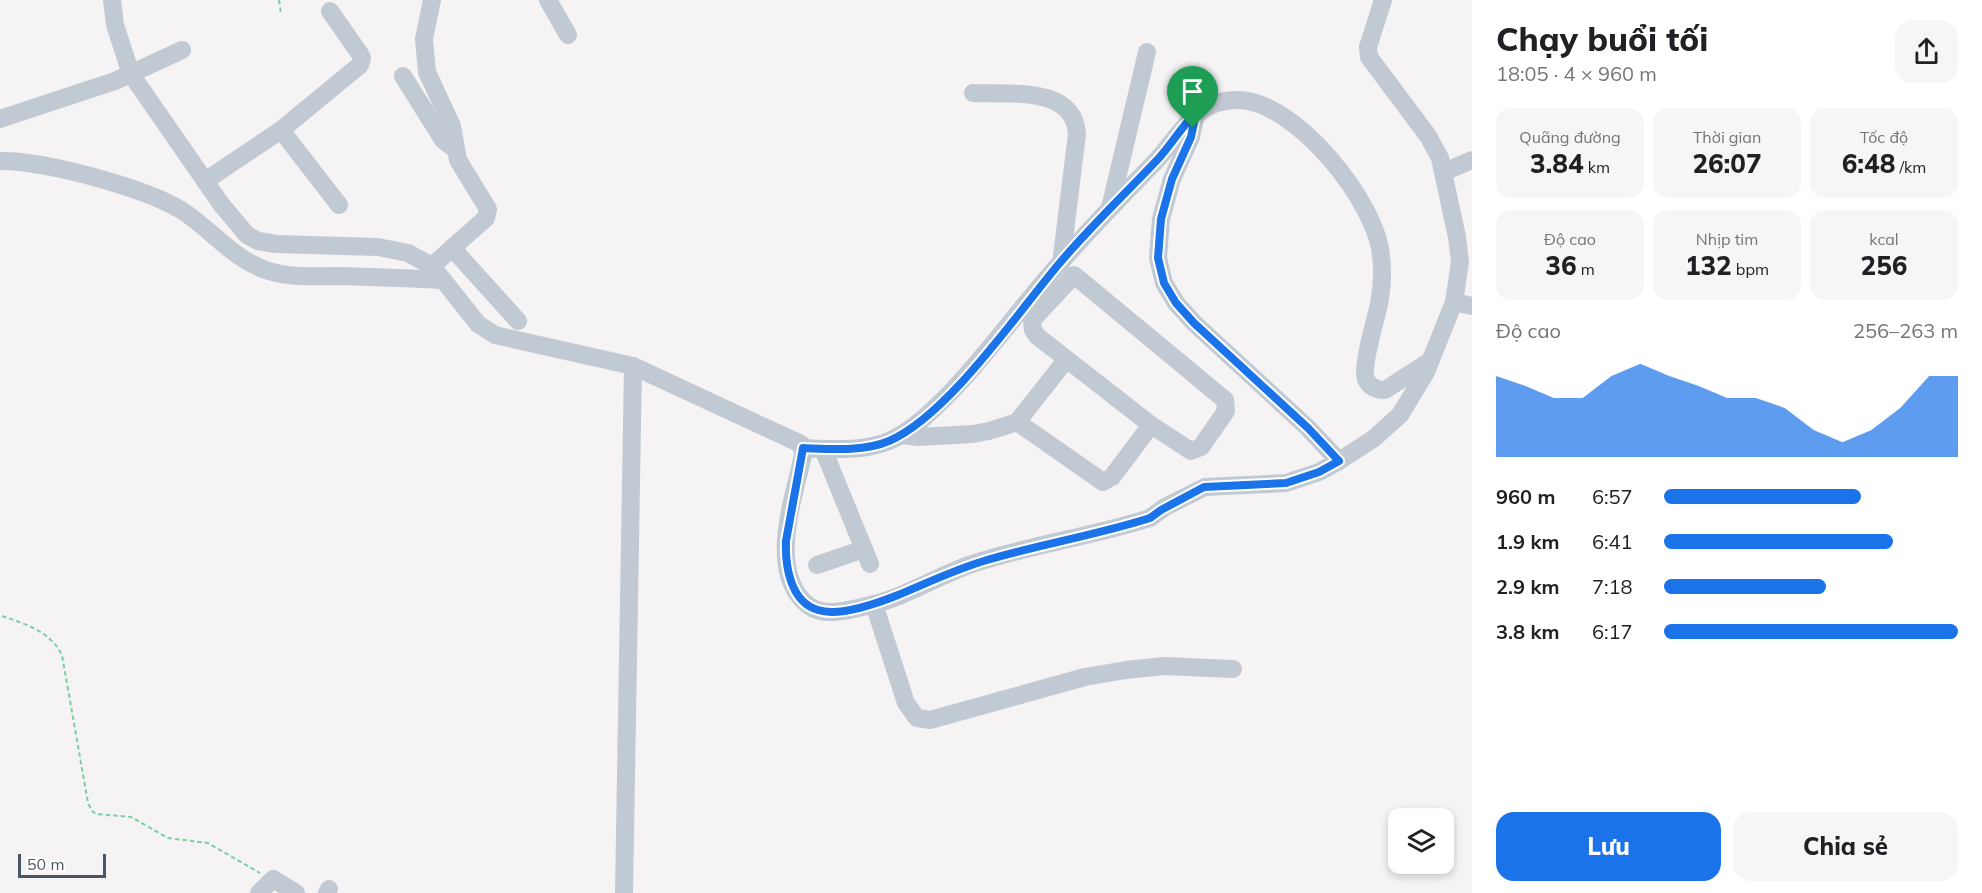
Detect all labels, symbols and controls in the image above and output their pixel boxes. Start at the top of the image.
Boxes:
text: Chạy buổi tối [1496,18,1708,59]
button: share [1895,20,1958,83]
text: 18:05 · 4 × 960 m [1496,61,1657,86]
pin [1167,66,1218,128]
icon: arrive [1176,75,1209,108]
text: Quãng đường [1519,127,1621,147]
text: Thời gian [1693,127,1761,147]
text: Tốc độ [1860,127,1908,147]
text: 3.84 [1530,147,1584,180]
text: 26:07 [1692,147,1762,180]
text: 6:48 [1842,147,1895,180]
text: km [1584,157,1610,177]
text: /km [1895,157,1926,177]
text: Độ cao [1544,229,1596,249]
text: Nhịp tim [1696,229,1758,249]
text: kcal [1869,229,1899,249]
text: 36 [1545,249,1576,282]
text: 132 [1685,249,1732,282]
text: 256 [1861,249,1907,282]
text: m [1576,259,1595,279]
text: bpm [1732,259,1769,279]
text: Độ cao [1496,318,1561,343]
text: 256–263 m [1853,318,1958,343]
text: 960 m [1496,484,1555,509]
text: 6:57 [1592,484,1633,509]
text: 1.9 km [1496,529,1559,554]
text: 6:41 [1592,529,1633,554]
text: 2.9 km [1496,574,1559,599]
text: 7:18 [1592,574,1633,599]
text: 3.8 km [1496,619,1559,644]
text: 6:17 [1592,619,1633,644]
map controls [1388,808,1454,874]
button: layers [1388,808,1454,874]
button: Lưu [1496,812,1721,881]
button: Chia sẻ [1733,812,1958,881]
scale bar [18,851,106,878]
text: 50 m [27,854,64,874]

